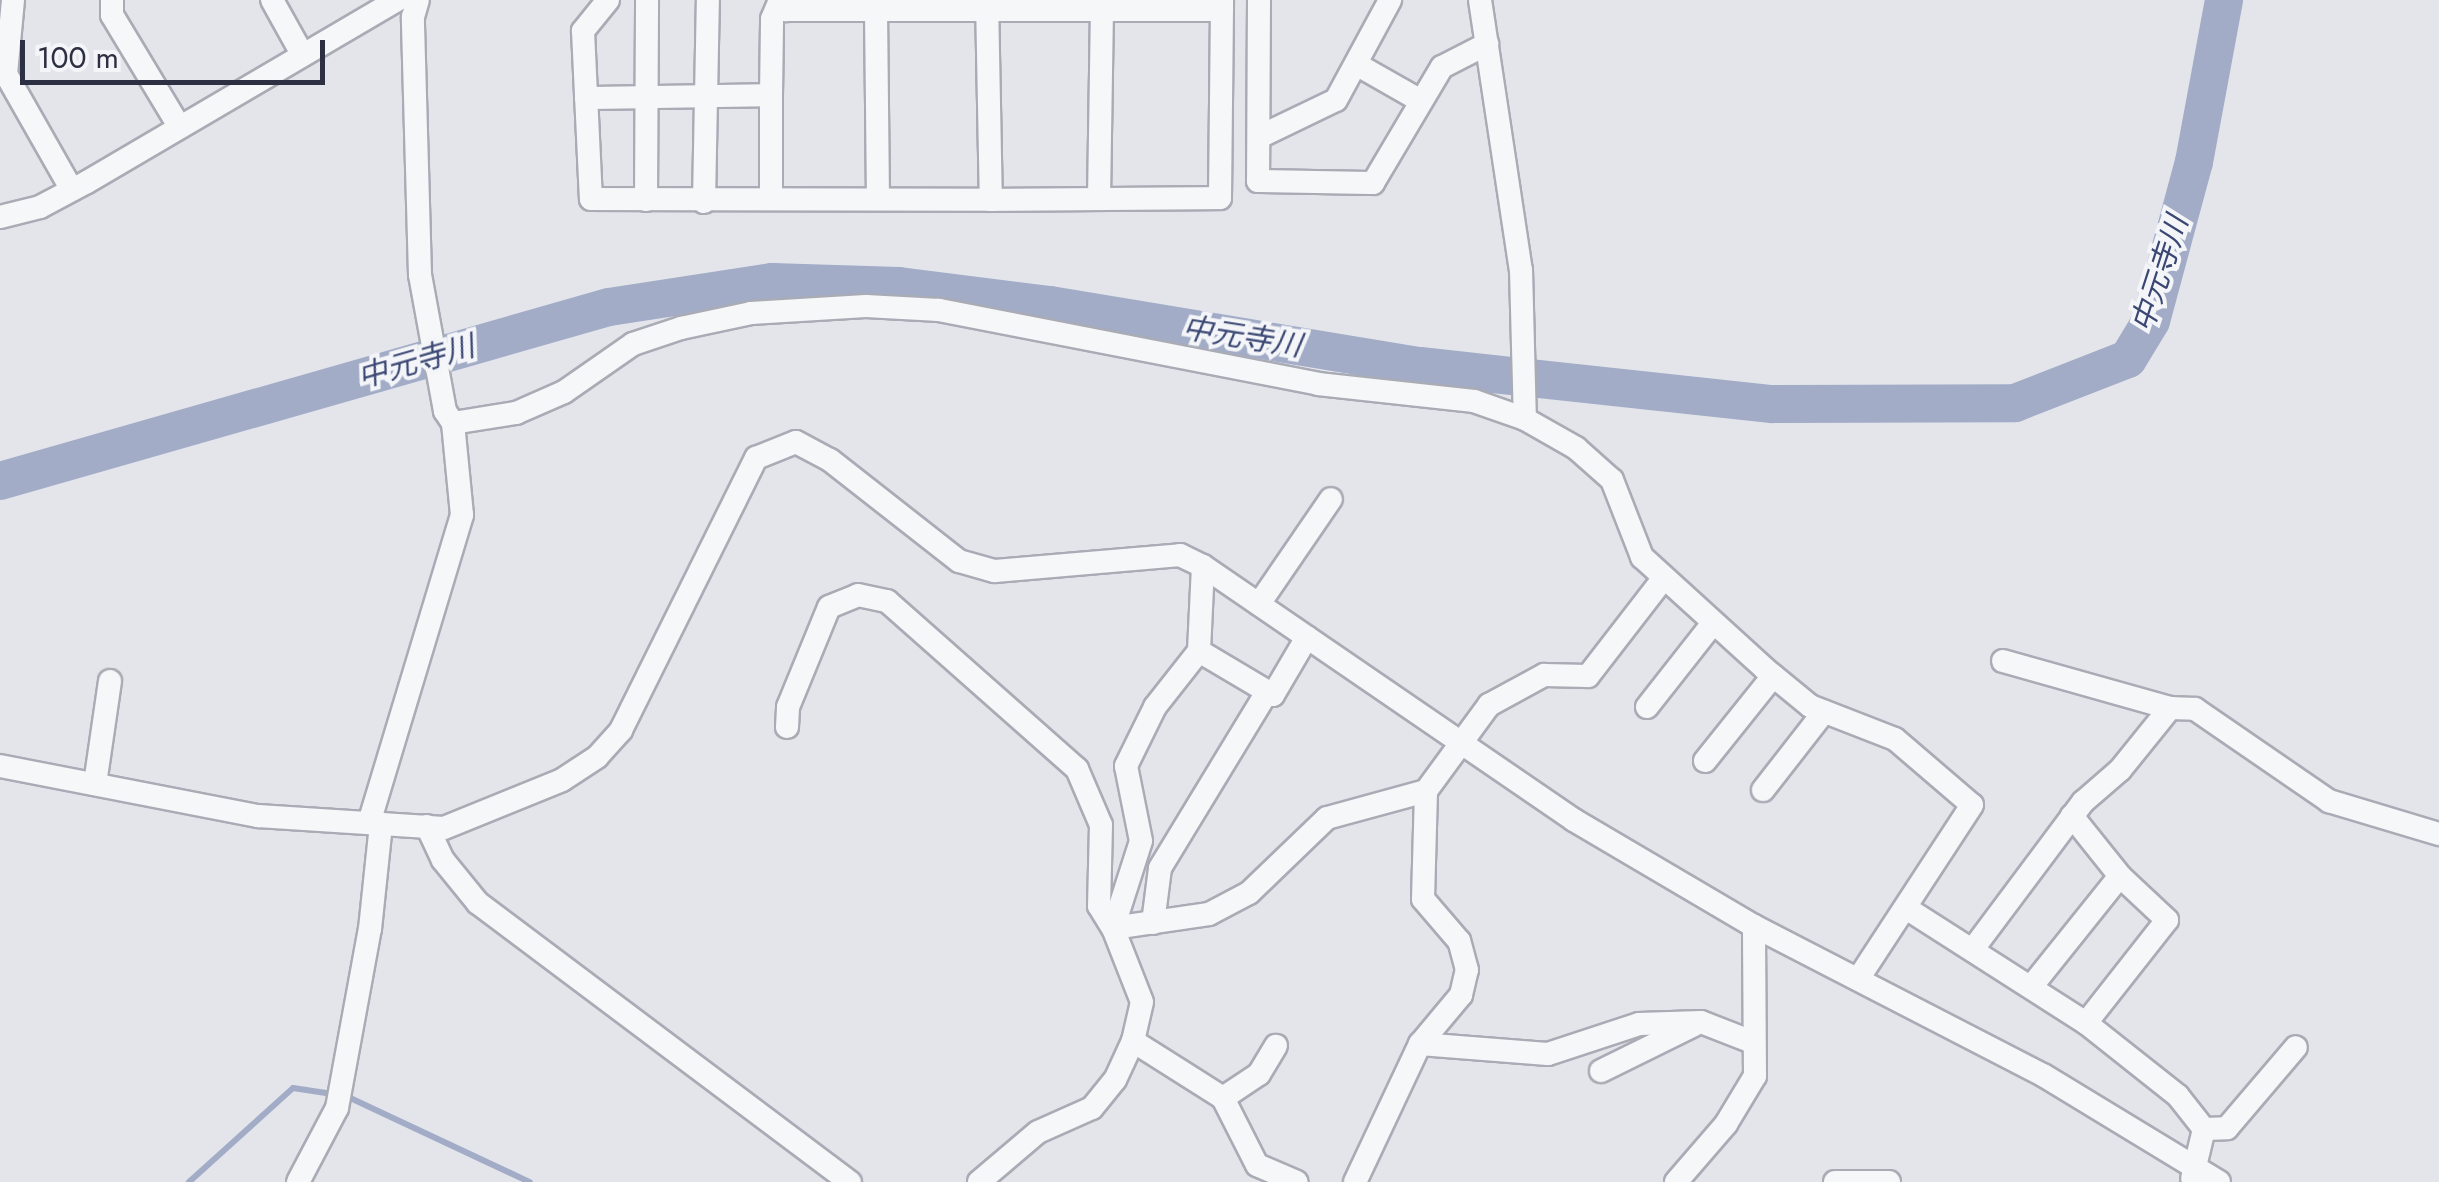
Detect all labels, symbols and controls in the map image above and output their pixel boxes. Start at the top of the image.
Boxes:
scale bar [25,20,330,82]
text: 100 m [37,36,119,79]
water label: 中元寺川 [2124,211,2196,337]
water label: 中元寺川 [1180,310,1304,364]
water label: 中元寺川 [353,328,479,396]

